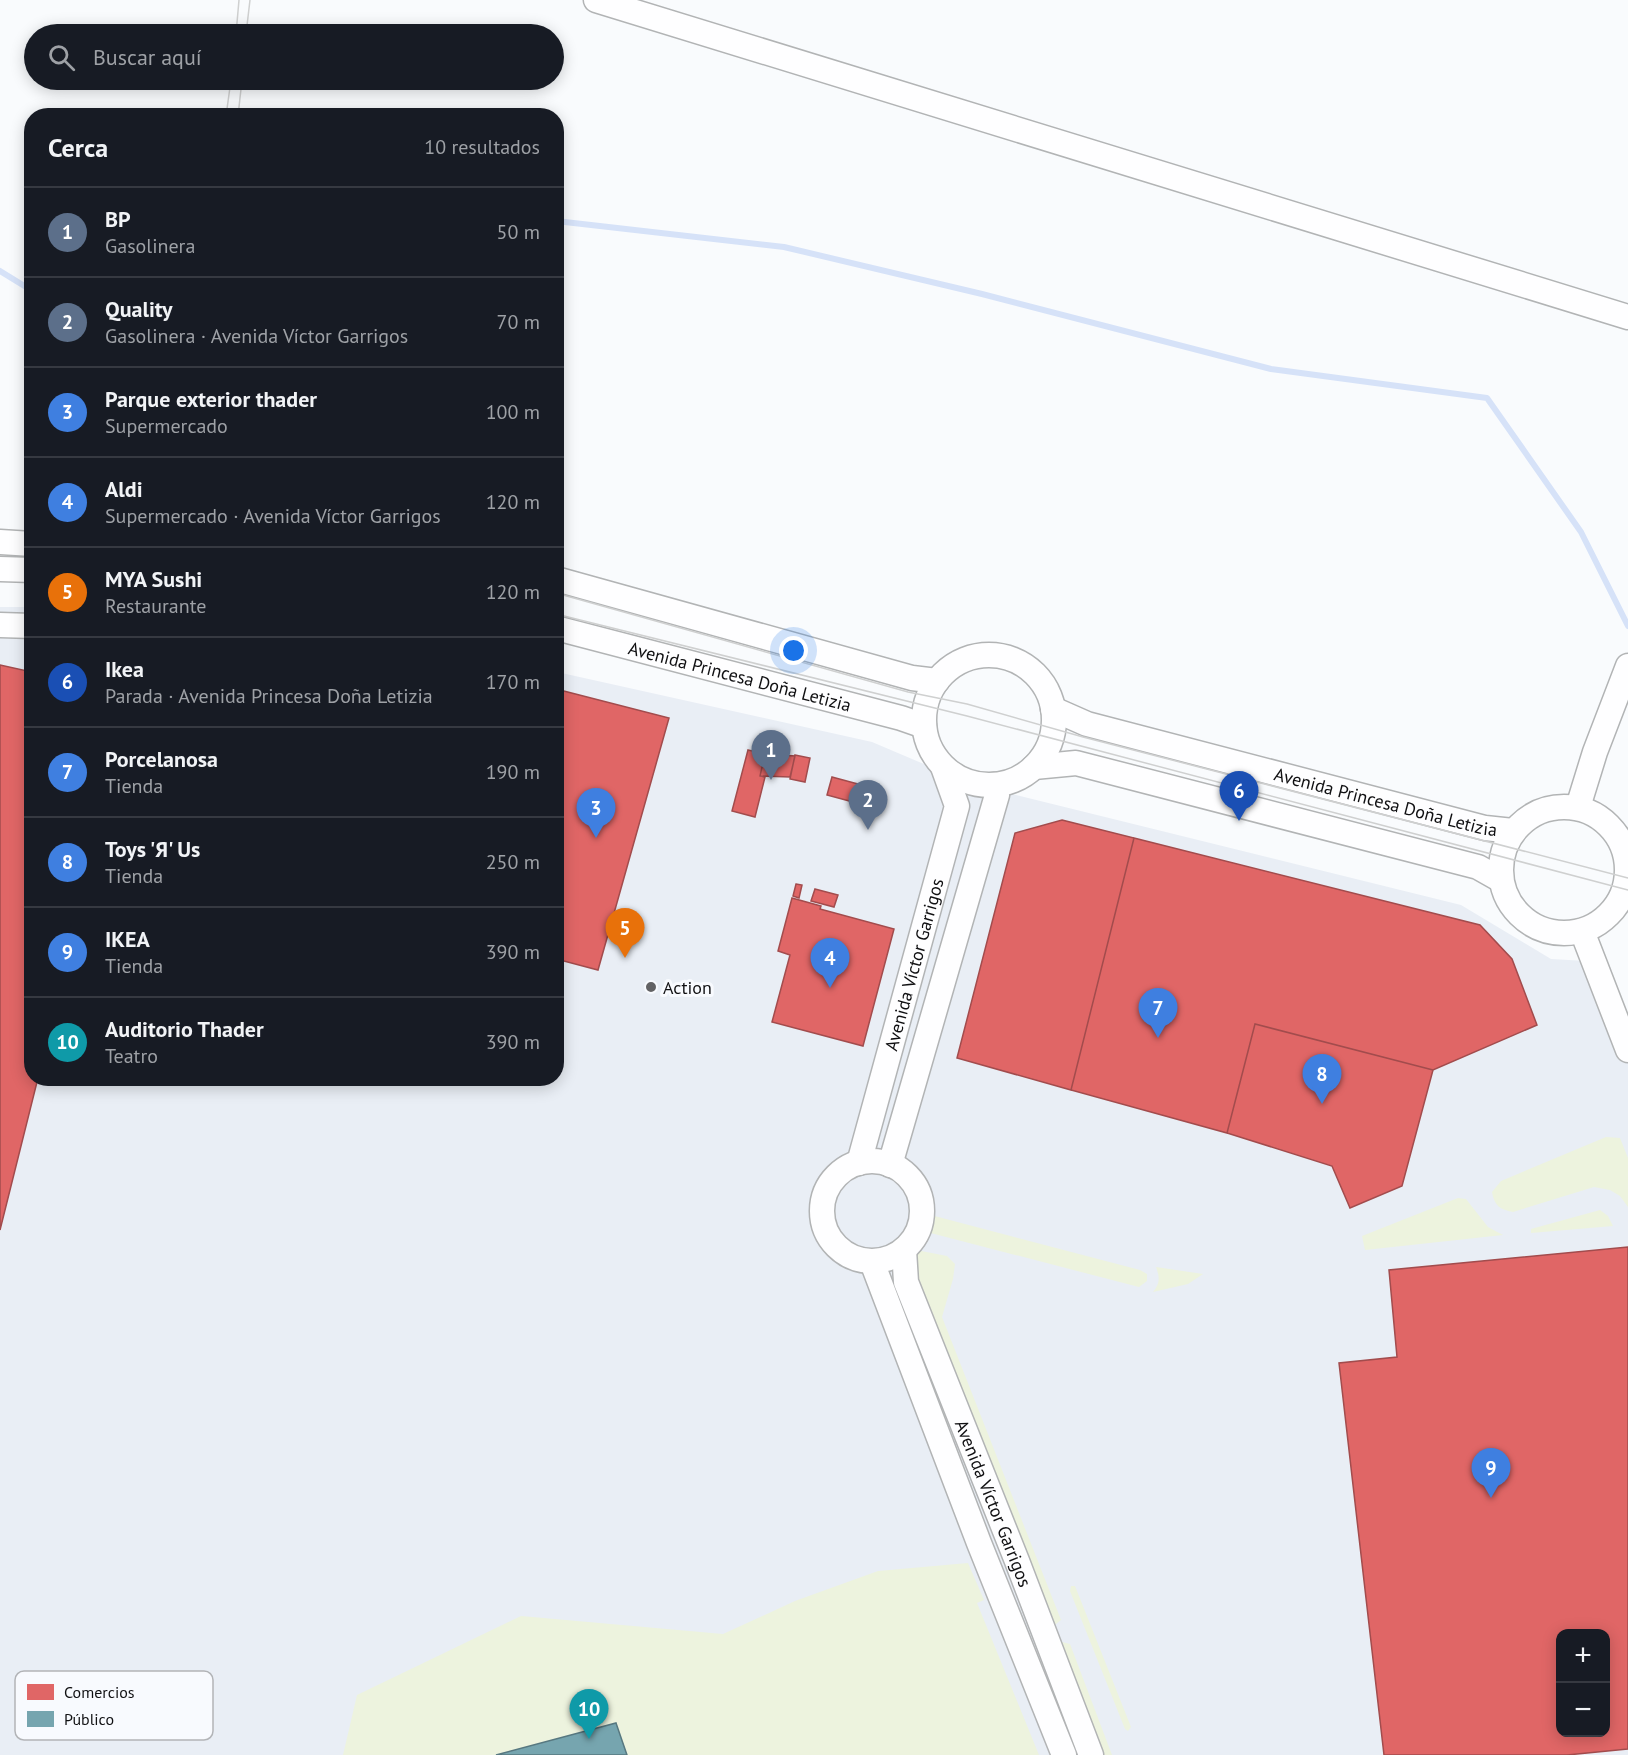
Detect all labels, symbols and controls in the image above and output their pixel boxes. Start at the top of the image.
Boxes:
search box [24,24,564,90]
icon: search [45,41,78,74]
text: Buscar aquí [93,43,202,71]
text: Cerca [48,131,108,164]
text: 10 resultados [424,134,540,160]
text: BP [105,205,131,233]
text: 1 [62,219,73,245]
text: 50 m [497,219,540,245]
text: Gasolinera [105,233,195,259]
text: Quality [105,295,173,323]
text: 2 [62,309,73,335]
text: 70 m [497,309,540,335]
text: Gasolinera · Avenida Víctor Garrigos [105,323,408,349]
text: Parque exterior thader [105,385,317,413]
text: 3 [62,399,73,425]
text: 100 m [486,399,540,425]
text: Supermercado [105,413,228,439]
text: Aldi [105,475,143,503]
text: 4 [62,489,73,515]
text: 120 m [486,489,540,515]
text: Supermercado · Avenida Víctor Garrigos [105,503,441,529]
text: MYA Sushi [105,565,202,593]
text: 5 [62,579,73,605]
text: 120 m [486,579,540,605]
text: Restaurante [105,593,206,619]
street label: Avenida Princesa Doña Letizia [626,636,854,716]
your location [779,636,808,665]
text: Ikea [105,655,144,683]
text: 6 [62,669,73,695]
text: 170 m [486,669,540,695]
text: Parada · Avenida Princesa Doña Letizia [105,683,433,709]
pin: 1 [752,730,790,780]
text: Porcelanosa [105,745,218,773]
text: 7 [62,759,73,785]
text: 190 m [486,759,540,785]
street label: Avenida Princesa Doña Letizia [1272,762,1498,841]
pin: 6 [1220,772,1258,821]
text: Tienda [105,773,163,799]
pin: 2 [848,780,888,830]
pin: 3 [576,788,616,838]
text: Toys 'Я' Us [105,835,200,863]
text: 8 [62,849,73,875]
text: 250 m [486,849,540,875]
text: Tienda [105,863,163,889]
street label: Avenida Víctor Garrigos [879,876,948,1053]
pin: 5 [606,908,644,958]
text: IKEA [105,925,150,953]
pin: 4 [810,938,850,988]
text: 9 [62,939,73,965]
text: 390 m [486,939,540,965]
text: Tienda [105,953,163,979]
place label: Action [663,976,712,999]
marker: Action [644,980,658,994]
pin: 7 [1138,988,1178,1038]
text: Auditorio Thader [105,1015,264,1043]
text: 10 [56,1029,79,1055]
text: 390 m [486,1029,540,1055]
text: Teatro [105,1043,158,1069]
pin: 8 [1302,1054,1342,1104]
street label: Avenida Víctor Garrigos [950,1416,1037,1590]
pin: 9 [1472,1448,1510,1498]
map controls [1556,1629,1610,1737]
button: + [1556,1629,1610,1683]
legend [15,1671,213,1740]
text: Comercios [64,1682,135,1702]
button: − [1556,1683,1610,1737]
pin: 10 [570,1690,608,1739]
text: Público [64,1709,114,1729]

